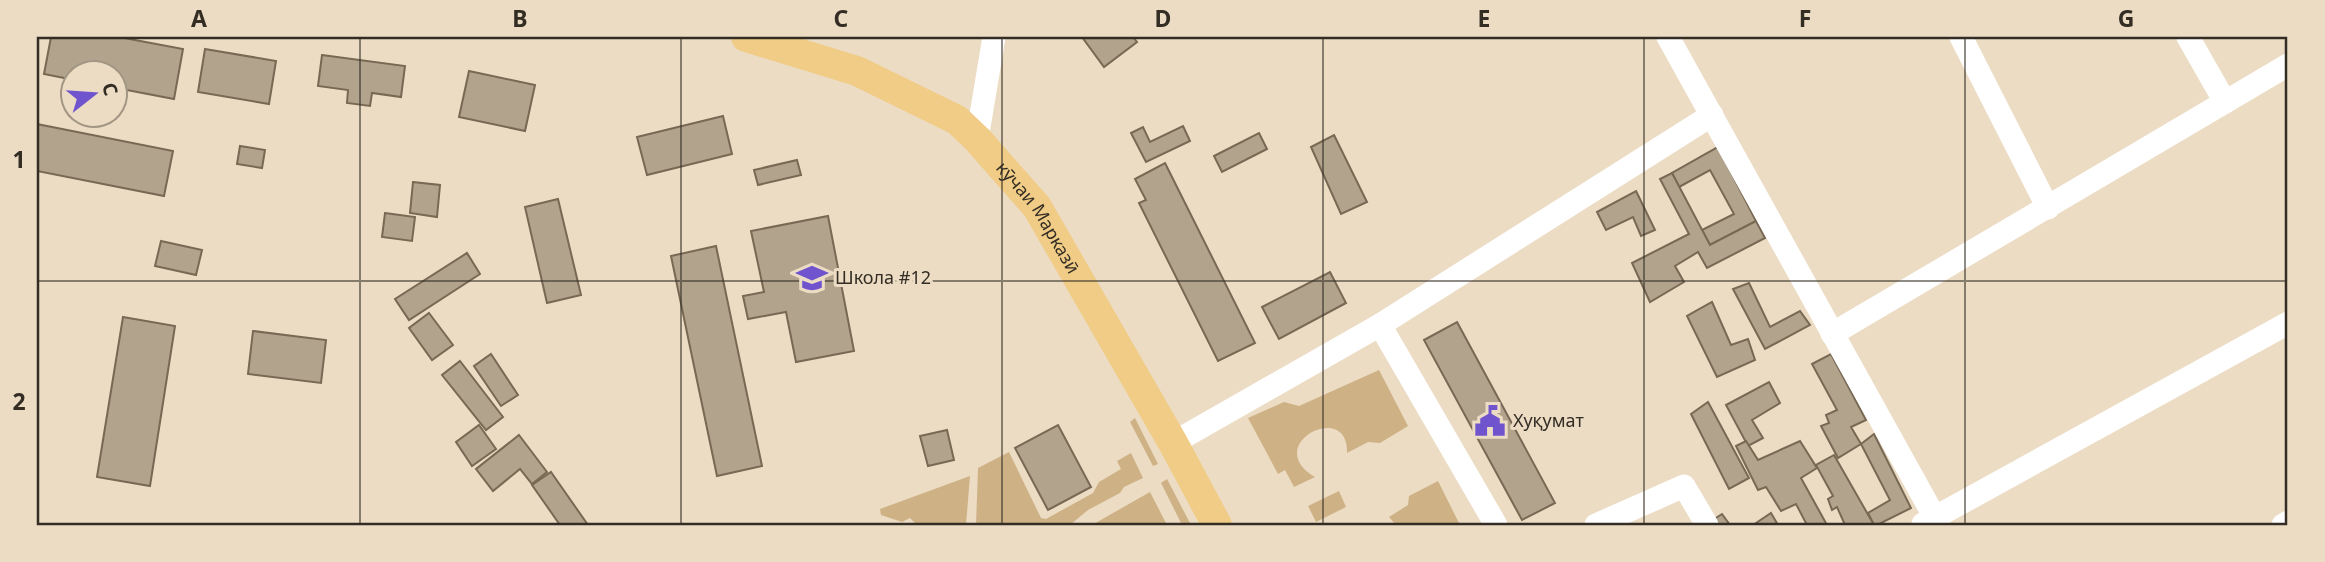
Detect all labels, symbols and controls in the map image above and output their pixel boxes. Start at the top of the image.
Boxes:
text: A [191,2,207,34]
text: B [512,2,528,34]
text: C [834,2,849,34]
text: D [1155,2,1171,34]
text: E [1478,2,1490,34]
text: F [1799,2,1811,34]
text: G [2118,2,2134,34]
north arrow [60,60,130,130]
text: С [96,79,124,99]
text: 1 [12,143,26,175]
street label: кӯчаи Марказӣ [991,156,1086,278]
school or university icon: Школа #12 [795,261,829,295]
place label: Школа #12 [835,265,931,289]
text: 2 [12,385,26,417]
public building icon: Хуқумат [1473,404,1507,438]
place label: Хуқумат [1513,408,1584,432]

